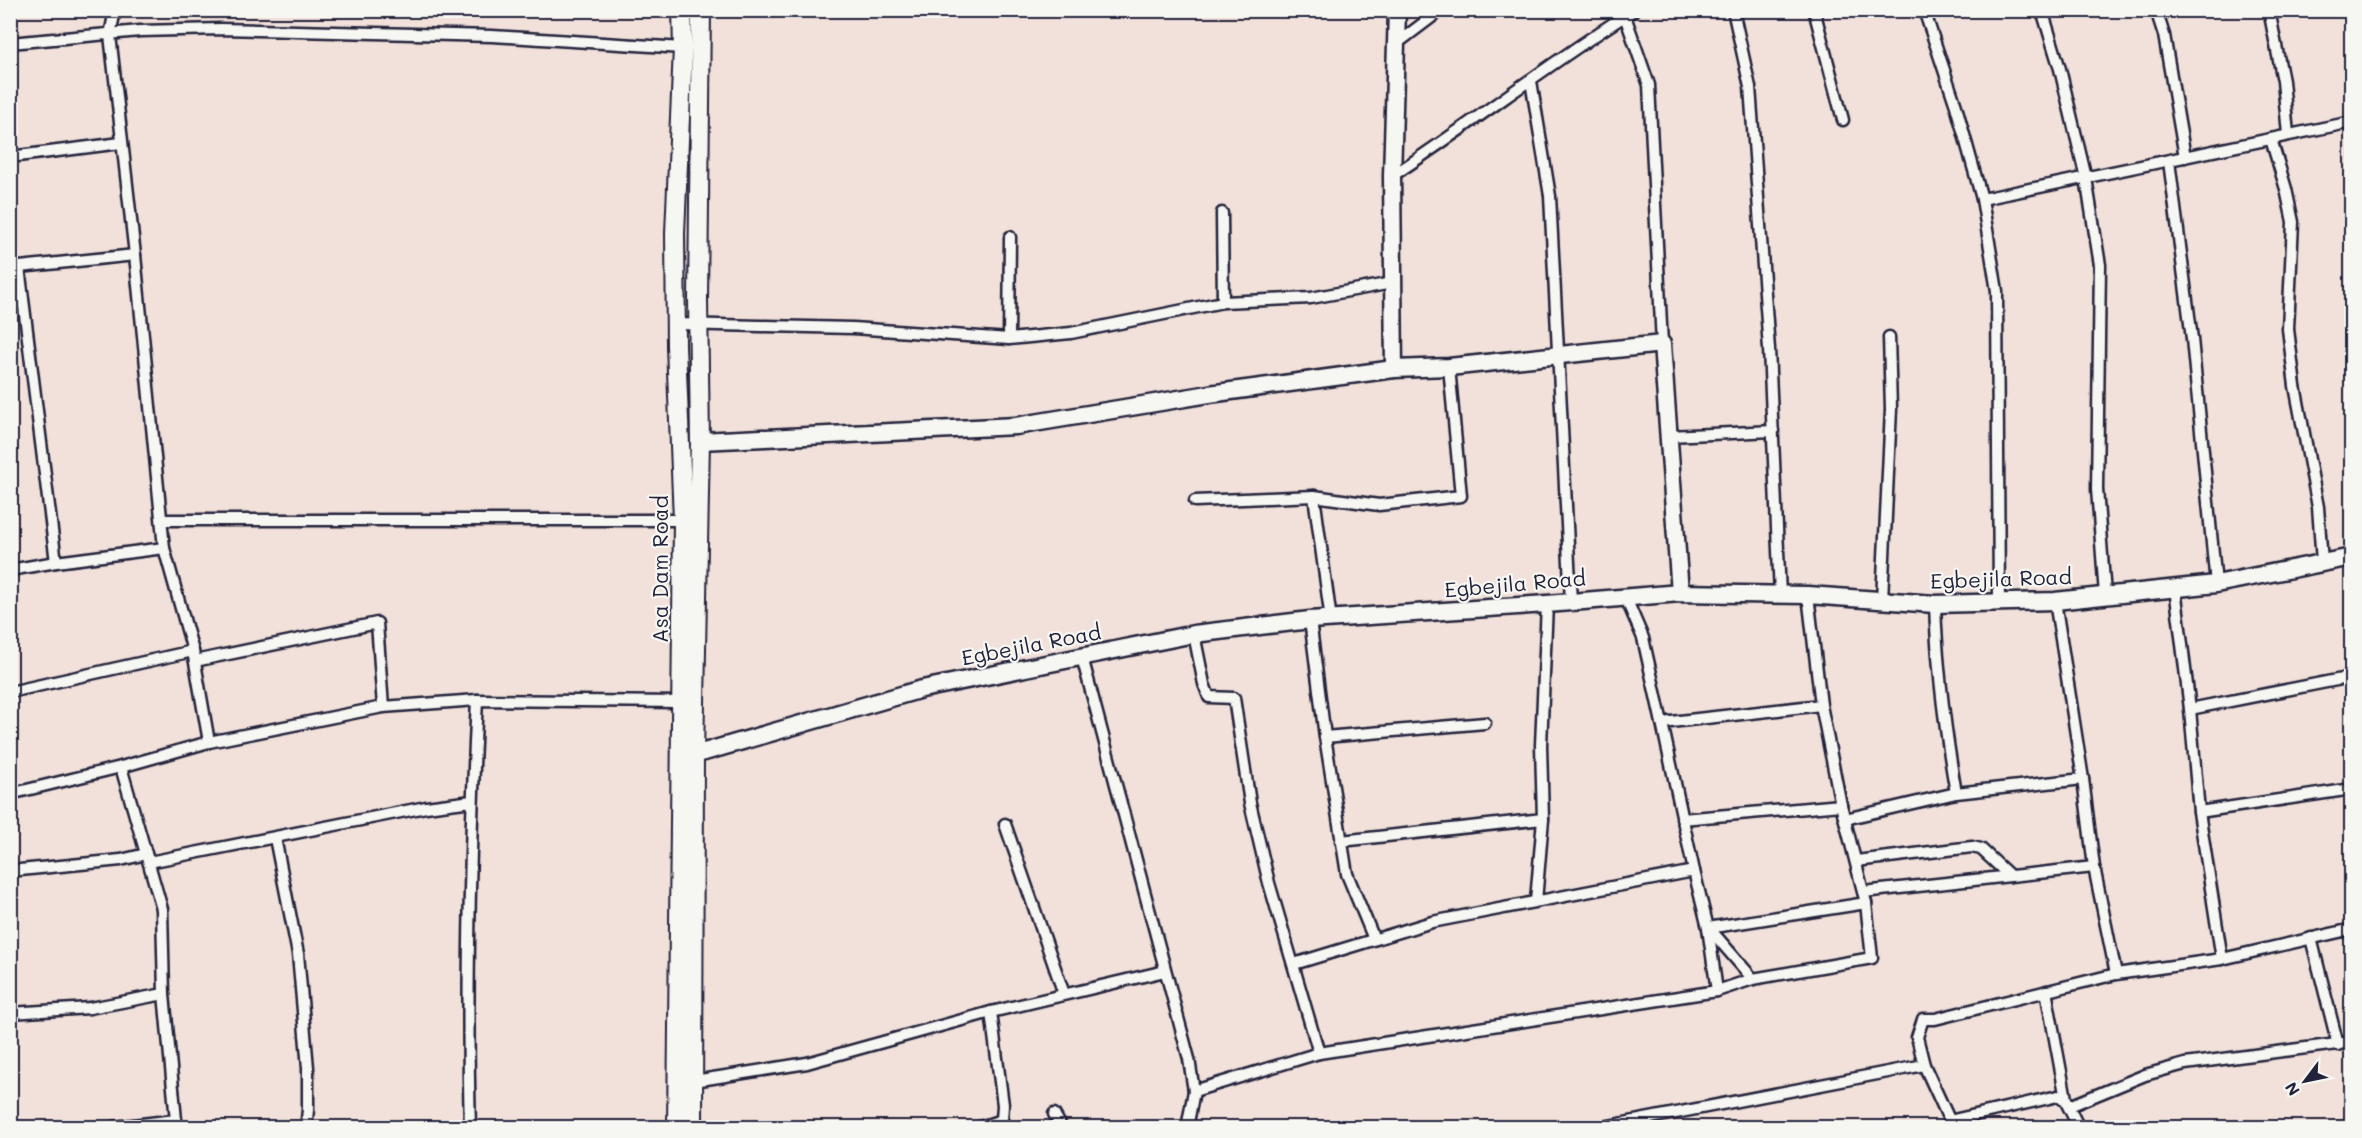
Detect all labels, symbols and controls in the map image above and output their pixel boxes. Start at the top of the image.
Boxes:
street label: Asa Dam Road [646,495,673,643]
street label: Egbejila Road [1930,562,2072,594]
street label: Egbejila Road [1443,563,1587,603]
street label: Egbejila Road [959,617,1103,671]
north arrow [2275,1051,2335,1111]
text: N [2280,1078,2304,1100]

